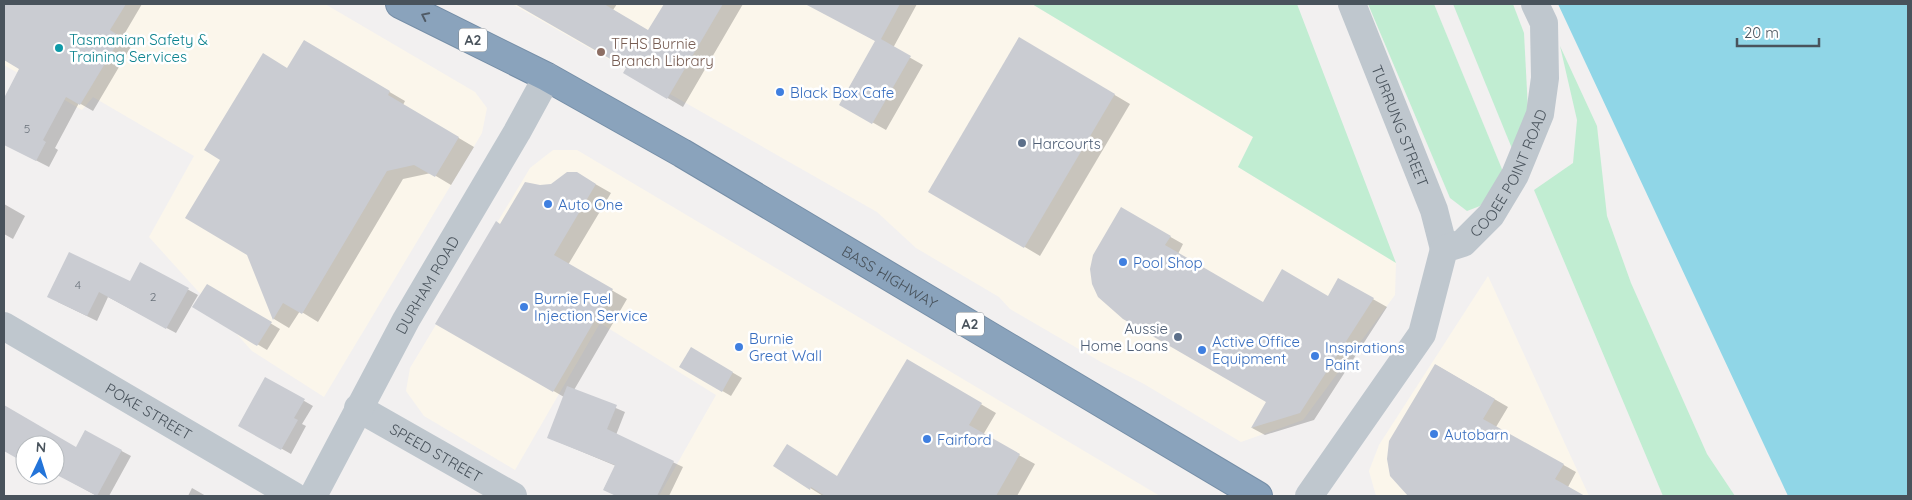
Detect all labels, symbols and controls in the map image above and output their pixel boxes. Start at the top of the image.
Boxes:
one-way arrow [421,12,430,22]
scale bar [1737,15,1820,47]
text: 20 m [1744,23,1779,42]
road number: A2 [459,28,487,52]
place label: Tasmanian Safety & Training Services [69,30,208,66]
place label: TFHS Burnie Branch Library [611,34,714,70]
marker: Tasmanian Safety & Training Services [53,42,65,54]
marker: TFHS Burnie Branch Library [595,46,607,58]
street label: TURRUNG STREET [1368,62,1433,189]
place label: Black Box Cafe [790,83,894,102]
marker: Black Box Cafe [774,86,786,98]
street label: COOEE POINT ROAD [1465,106,1551,241]
house number: 5 [24,121,30,136]
place label: Harcourts [1032,134,1101,153]
marker: Harcourts [1016,137,1028,149]
place label: Auto One [558,195,623,214]
marker: Auto One [542,198,554,210]
street label: DURHAM ROAD [391,232,463,337]
street label: BASS HIGHWAY [839,241,942,313]
place label: Pool Shop [1133,253,1203,272]
marker: Pool Shop [1117,256,1129,268]
house number: 4 [75,277,81,292]
house number: 2 [150,289,157,304]
place label: Burnie Fuel Injection Service [534,289,648,325]
marker: Burnie Fuel Injection Service [518,301,530,313]
road number: A2 [956,312,984,336]
place label: Aussie Home Loans [1080,319,1168,355]
place label: Burnie Great Wall [749,329,822,365]
marker: Aussie Home Loans [1172,331,1184,343]
place label: Active Office Equipment [1212,332,1300,368]
place label: Inspirations Paint [1325,338,1405,374]
marker: Burnie Great Wall [733,341,745,353]
marker: Active Office Equipment [1196,344,1208,356]
marker: Inspirations Paint [1309,350,1321,362]
street label: POKE STREET [102,378,196,444]
street label: SPEED STREET [387,419,486,486]
place label: Autobarn [1444,425,1509,444]
marker: Autobarn [1428,428,1440,440]
place label: Fairford [937,430,992,449]
marker: Fairford [921,433,933,445]
north arrow [15,435,65,485]
text: N [35,438,47,456]

